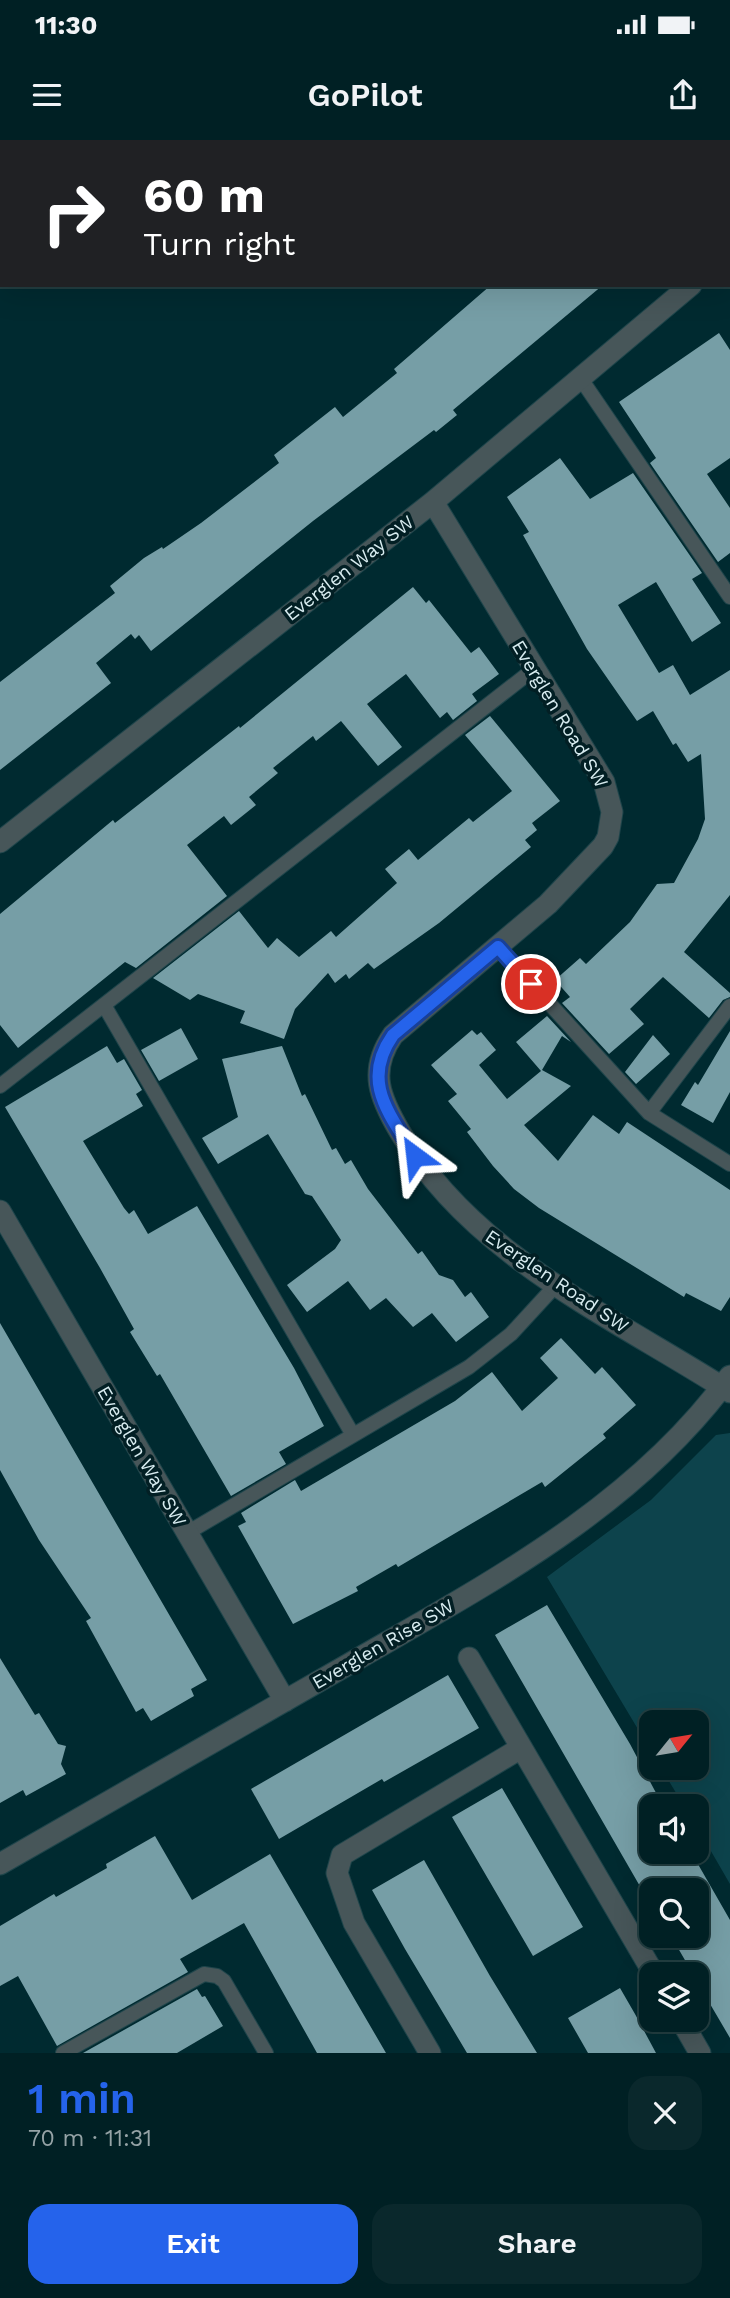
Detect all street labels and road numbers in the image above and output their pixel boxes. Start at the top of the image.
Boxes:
street label: Everglen Way SW [280,510,418,626]
street label: Everglen Road SW [507,636,613,792]
street label: Everglen Road SW [481,1225,633,1337]
street label: Everglen Way SW [93,1382,191,1530]
street label: Everglen Rise SW [308,1594,458,1694]

